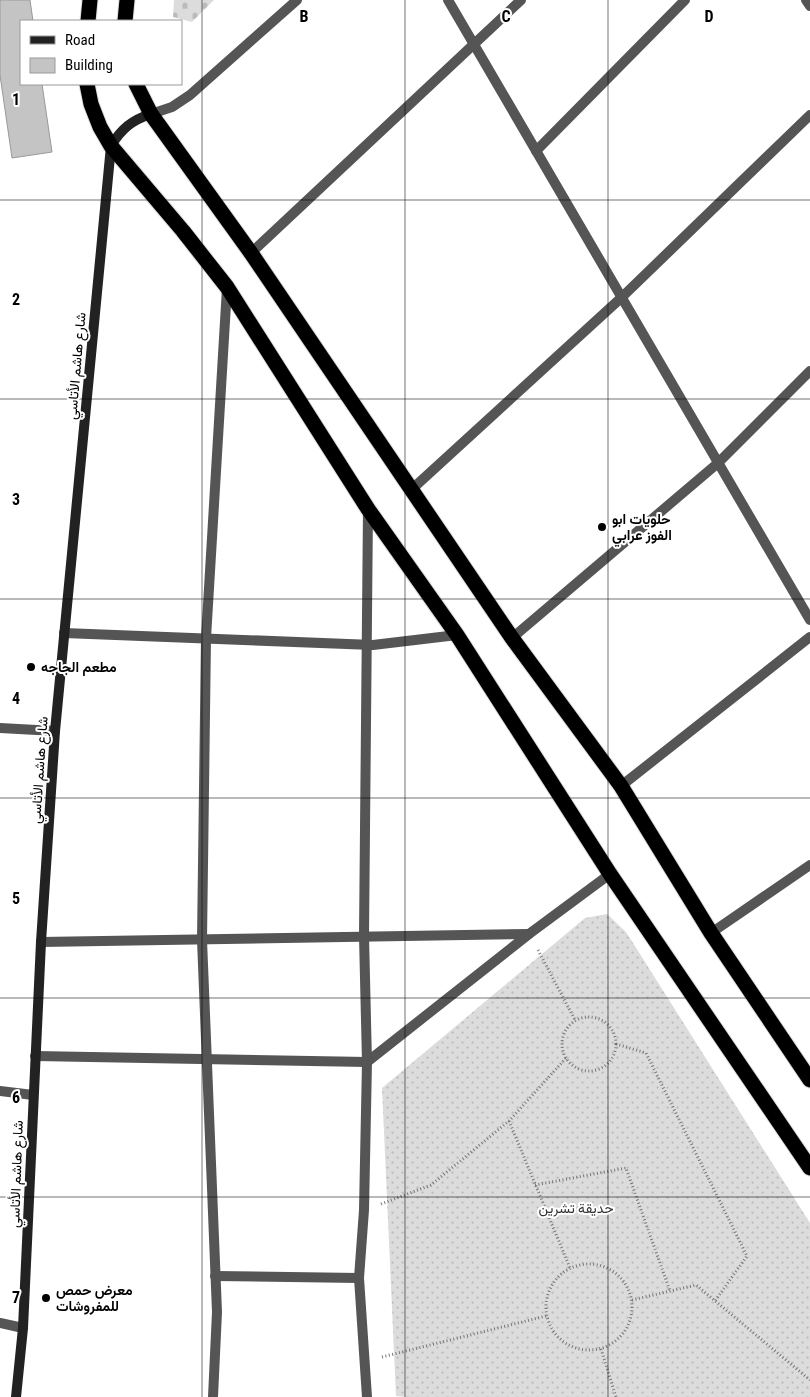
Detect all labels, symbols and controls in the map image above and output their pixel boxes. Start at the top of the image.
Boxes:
text: B [300,7,309,26]
text: C [501,7,511,26]
text: D [704,7,714,26]
legend [20,20,182,85]
text: Road [65,31,95,49]
text: Building [65,56,113,74]
text: 1 [12,90,20,109]
text: 2 [12,290,20,309]
street label: شارع هاشم الأتاسي [63,312,93,421]
text: 3 [12,490,20,509]
place label: حلويات ابو الفوز عرابي [612,511,672,547]
marker: حلويات ابو الفوز عرابي [596,521,608,533]
place label: مطعم الجاجه [41,659,117,676]
marker: مطعم الجاجه [25,661,37,673]
text: 4 [12,689,20,708]
street label: شارع هاشم الأتاسي [27,716,55,824]
text: 5 [12,889,20,908]
text: 6 [12,1088,20,1107]
street label: شارع هاشم الأتاسي [6,1120,30,1228]
park label: حديقة تشرين [538,1200,614,1217]
place label: معرض حمص للمفروشات [56,1282,133,1315]
text: 7 [12,1288,20,1307]
marker: معرض حمص للمفروشات [40,1292,52,1304]

